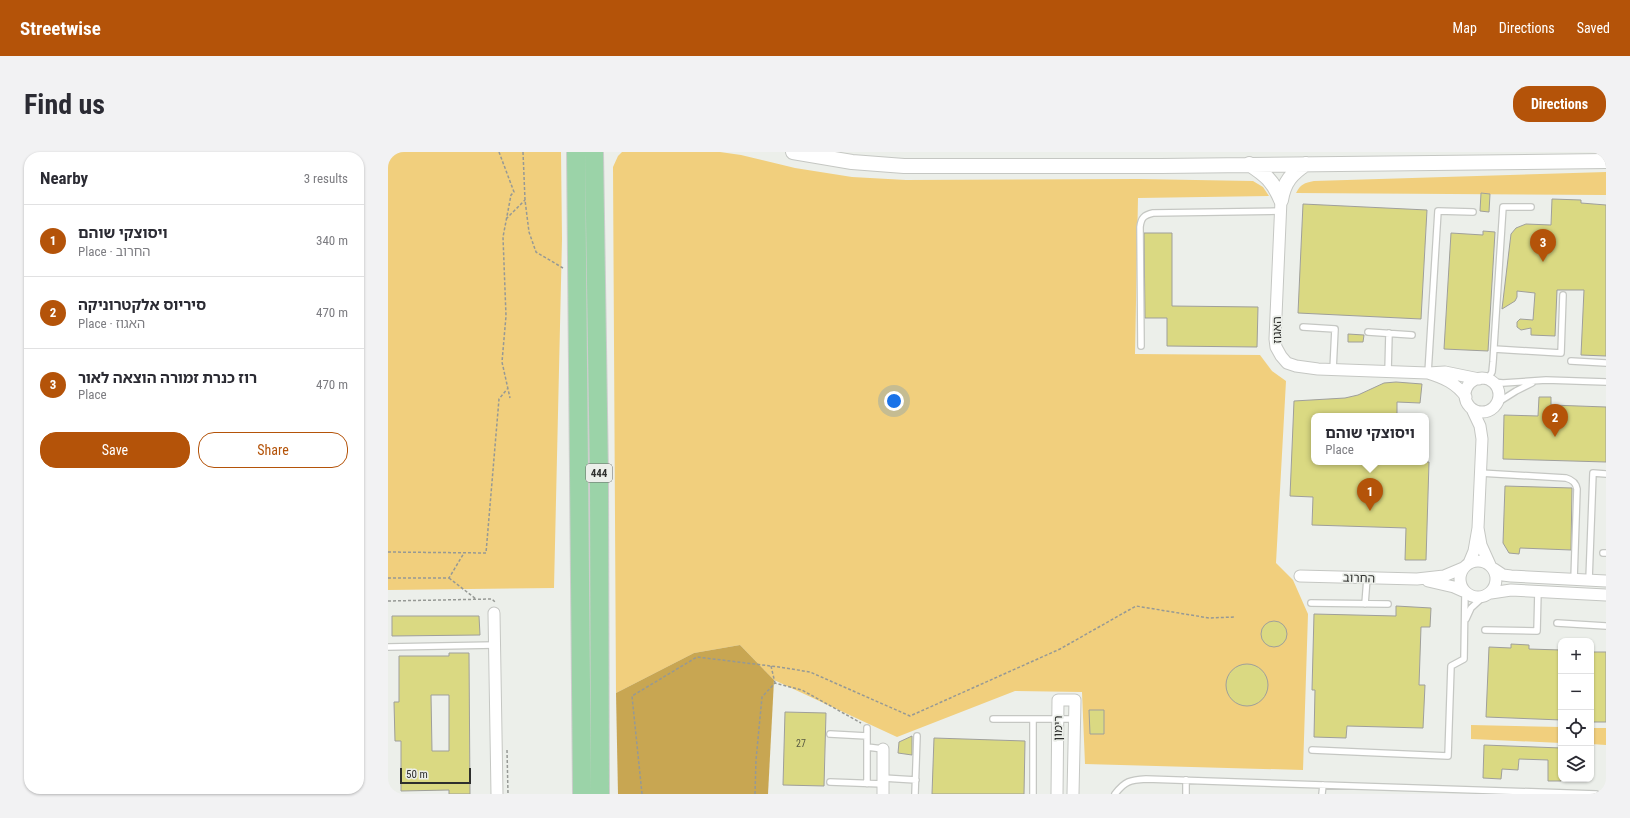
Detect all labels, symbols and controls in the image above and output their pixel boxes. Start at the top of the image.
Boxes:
text: Streetwise [20,17,101,40]
text: Map [1453,20,1477,36]
text: Directions [1499,20,1555,36]
text: Saved [1577,20,1610,36]
button: Directions [1513,86,1606,122]
text: Find us [24,88,105,121]
text: Nearby [40,168,88,188]
text: 3 results [304,171,348,186]
text: ויסוצקי שוהם [78,224,168,242]
pin: 3 [1530,229,1556,262]
text: 1 [50,233,56,248]
text: 340 m [316,233,348,248]
text: Place · החרוב [78,244,151,259]
text: סיריוס אלקטרוניקה [78,296,206,314]
text: 2 [50,305,56,320]
text: 470 m [316,305,348,320]
text: Place · האגוז [78,316,145,331]
street label: האגוז [1270,316,1284,344]
text: רוז כנרת זמורה הוצאה לאור [78,369,257,387]
text: 3 [50,377,56,392]
text: 470 m [316,377,348,392]
text: Place [78,387,107,402]
your location [884,391,904,411]
pin: 2 [1542,404,1568,437]
popup [1311,413,1429,465]
text: ויסוצקי שוהם [1325,424,1415,442]
button: Save [40,432,190,468]
button: Share [198,432,348,468]
text: Place [1325,442,1354,457]
road number: 444 [586,464,612,482]
pin: 1 [1357,478,1383,511]
street label: החרוב [1343,570,1375,586]
map controls [1558,638,1594,782]
button: + [1558,638,1594,674]
button: − [1558,674,1594,710]
button: locate [1558,710,1594,746]
street label: רימון [1051,715,1065,741]
house number: 27 [796,738,806,749]
button: layers [1558,746,1594,782]
scale bar [400,766,471,785]
text: 50 m [406,768,428,781]

